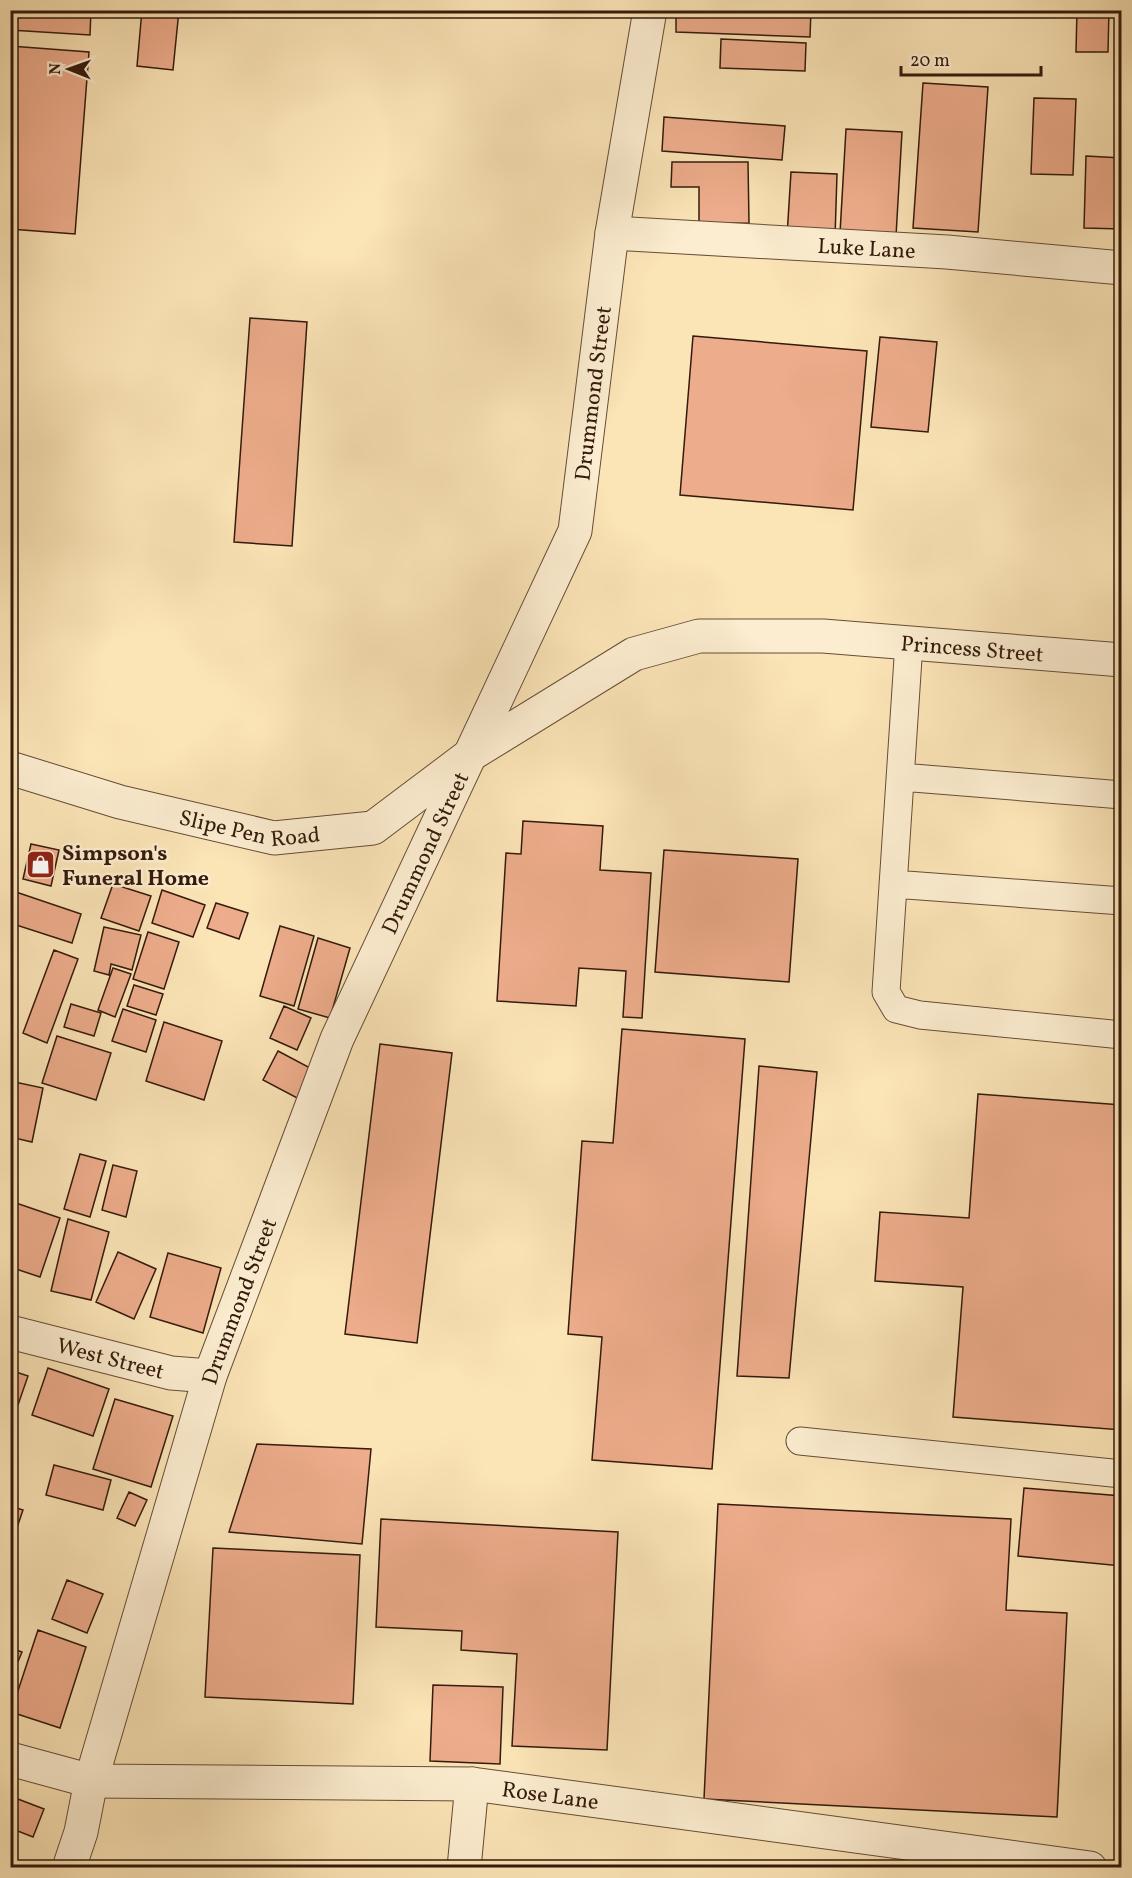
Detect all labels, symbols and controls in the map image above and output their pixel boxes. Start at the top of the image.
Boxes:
north arrow [39,39,99,99]
scale bar [901,39,1040,77]
text: 20 m [910,49,950,74]
text: N [45,62,67,75]
street label: Luke Lane [817,232,916,268]
street label: Drummond Street [568,304,621,483]
street label: Princess Street [900,629,1045,672]
street label: Drummond Street [375,767,478,940]
street label: Slipe Pen Road [176,803,322,856]
place label: Simpson's Funeral Home [62,839,209,895]
shop icon: Simpson's Funeral Home [25,849,57,881]
street label: Drummond Street [195,1214,286,1389]
street label: West Street [53,1331,168,1389]
street label: Rose Lane [500,1775,600,1819]

